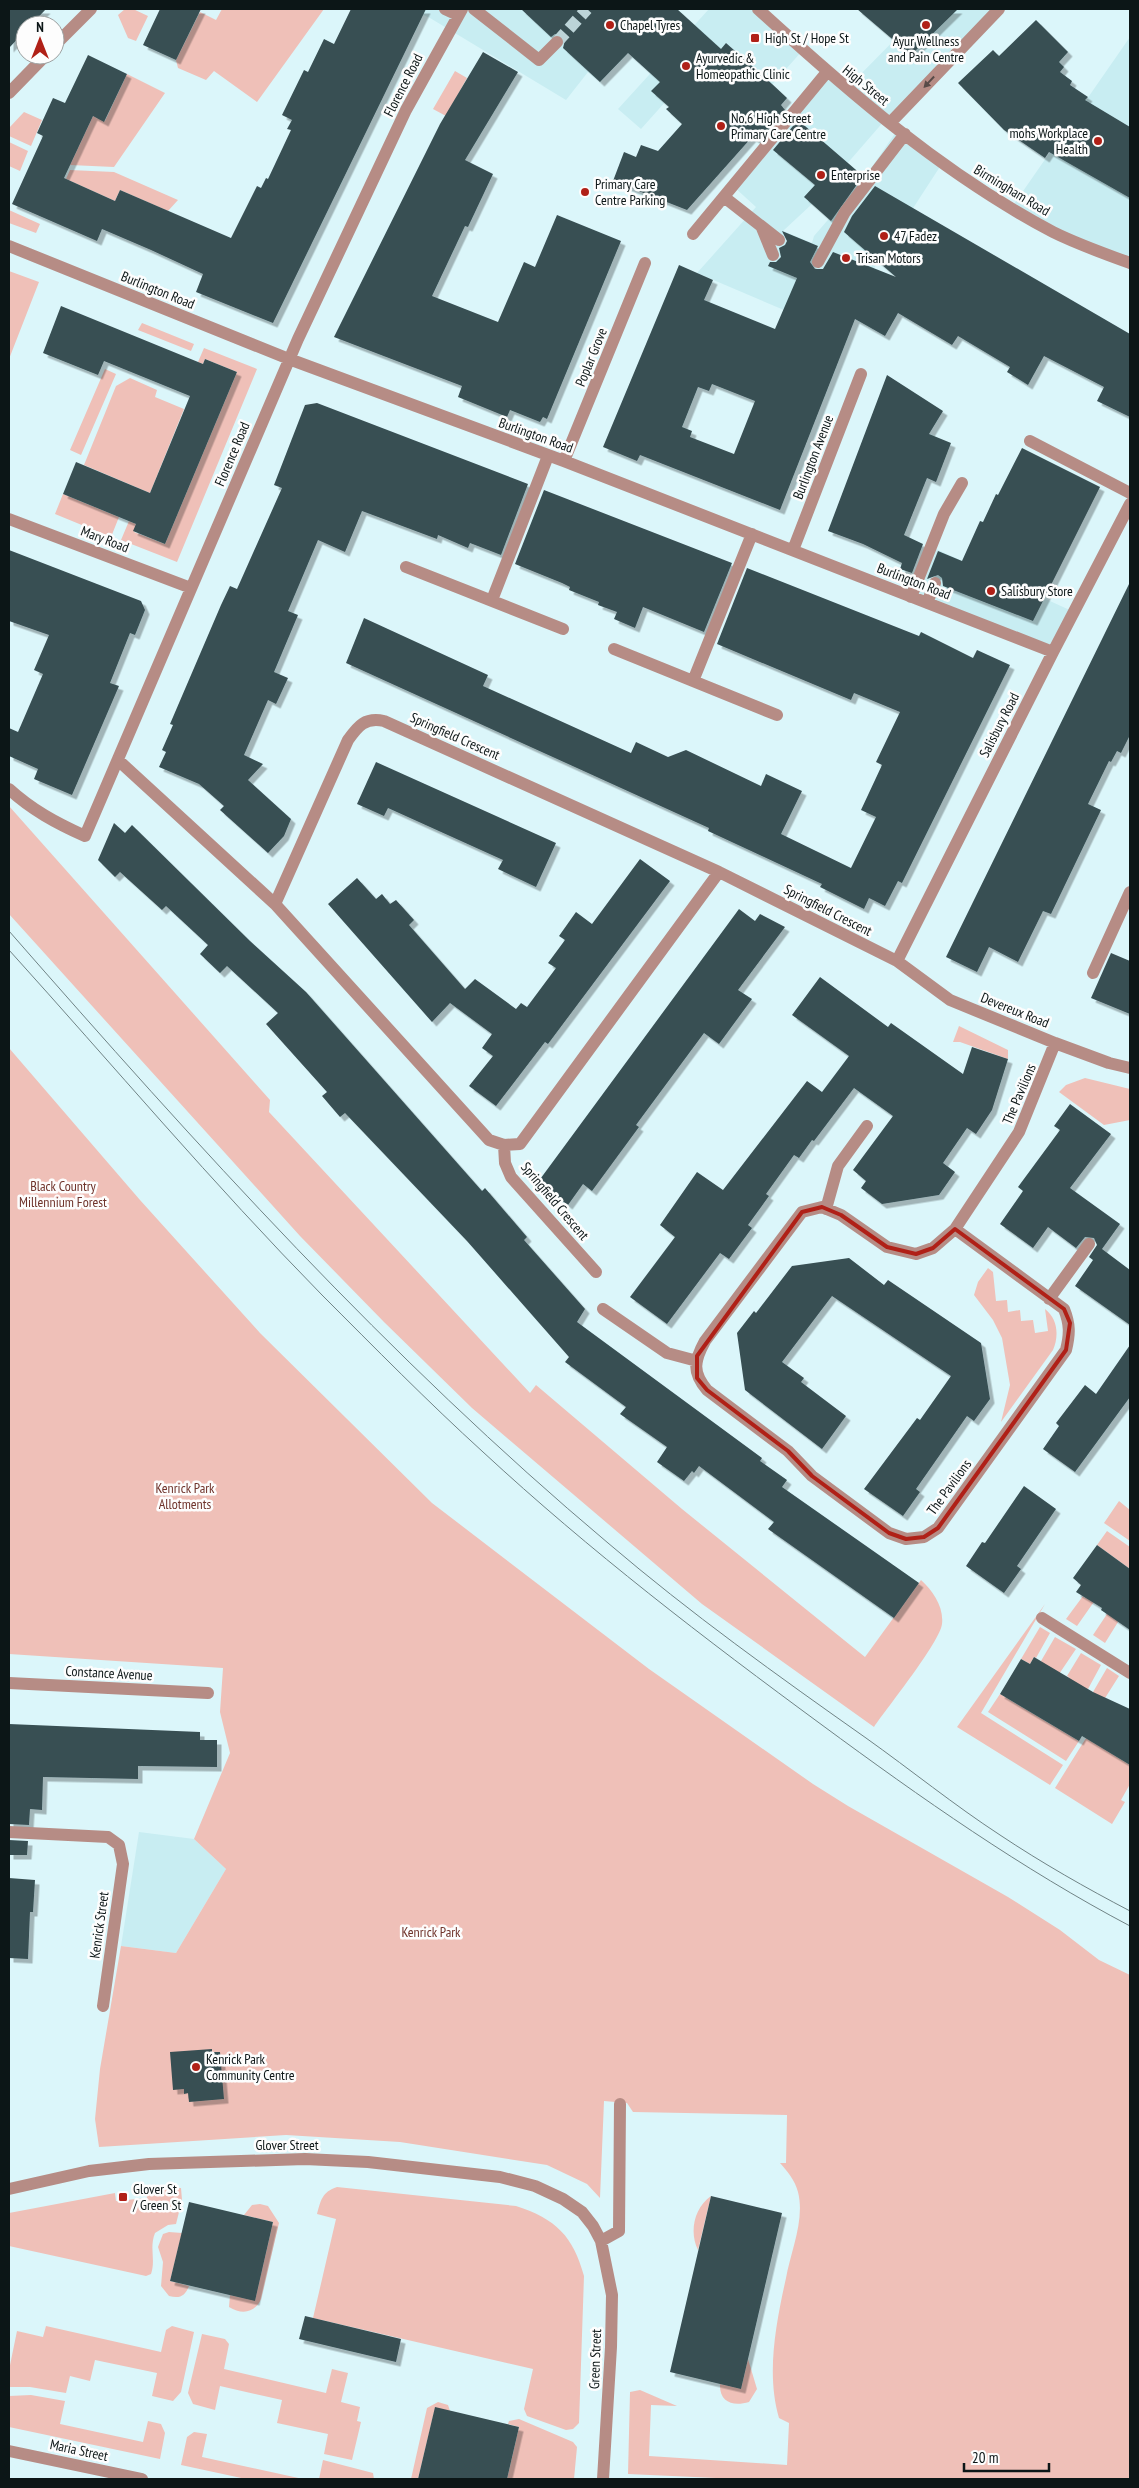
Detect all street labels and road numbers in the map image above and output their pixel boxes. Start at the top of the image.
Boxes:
street label: Florence Road [379,51,427,119]
street label: High Street [839,61,893,109]
street label: Birmingham Road [971,160,1053,220]
street label: Burlington Road [119,267,197,313]
street label: Poplar Grove [571,325,611,389]
street label: Burlington Avenue [789,412,837,502]
street label: Burlington Road [496,413,576,457]
street label: Florence Road [210,419,254,489]
street label: Mary Road [78,522,132,556]
street label: Burlington Road [874,559,954,603]
street label: Salisbury Road [975,690,1023,760]
street label: Springfield Crescent [407,708,503,764]
street label: Springfield Crescent [781,880,875,940]
street label: Devereux Road [978,988,1052,1032]
street label: The Pavilions [998,1061,1040,1127]
street label: Springfield Crescent [517,1158,593,1244]
street label: The Pavilions [923,1455,975,1518]
street label: Constance Avenue [65,1662,153,1684]
street label: Kenrick Street [85,1890,113,1960]
street label: Glover Street [255,2136,319,2154]
street label: Green Street [585,2328,605,2389]
street label: Maria Street [48,2435,110,2465]

